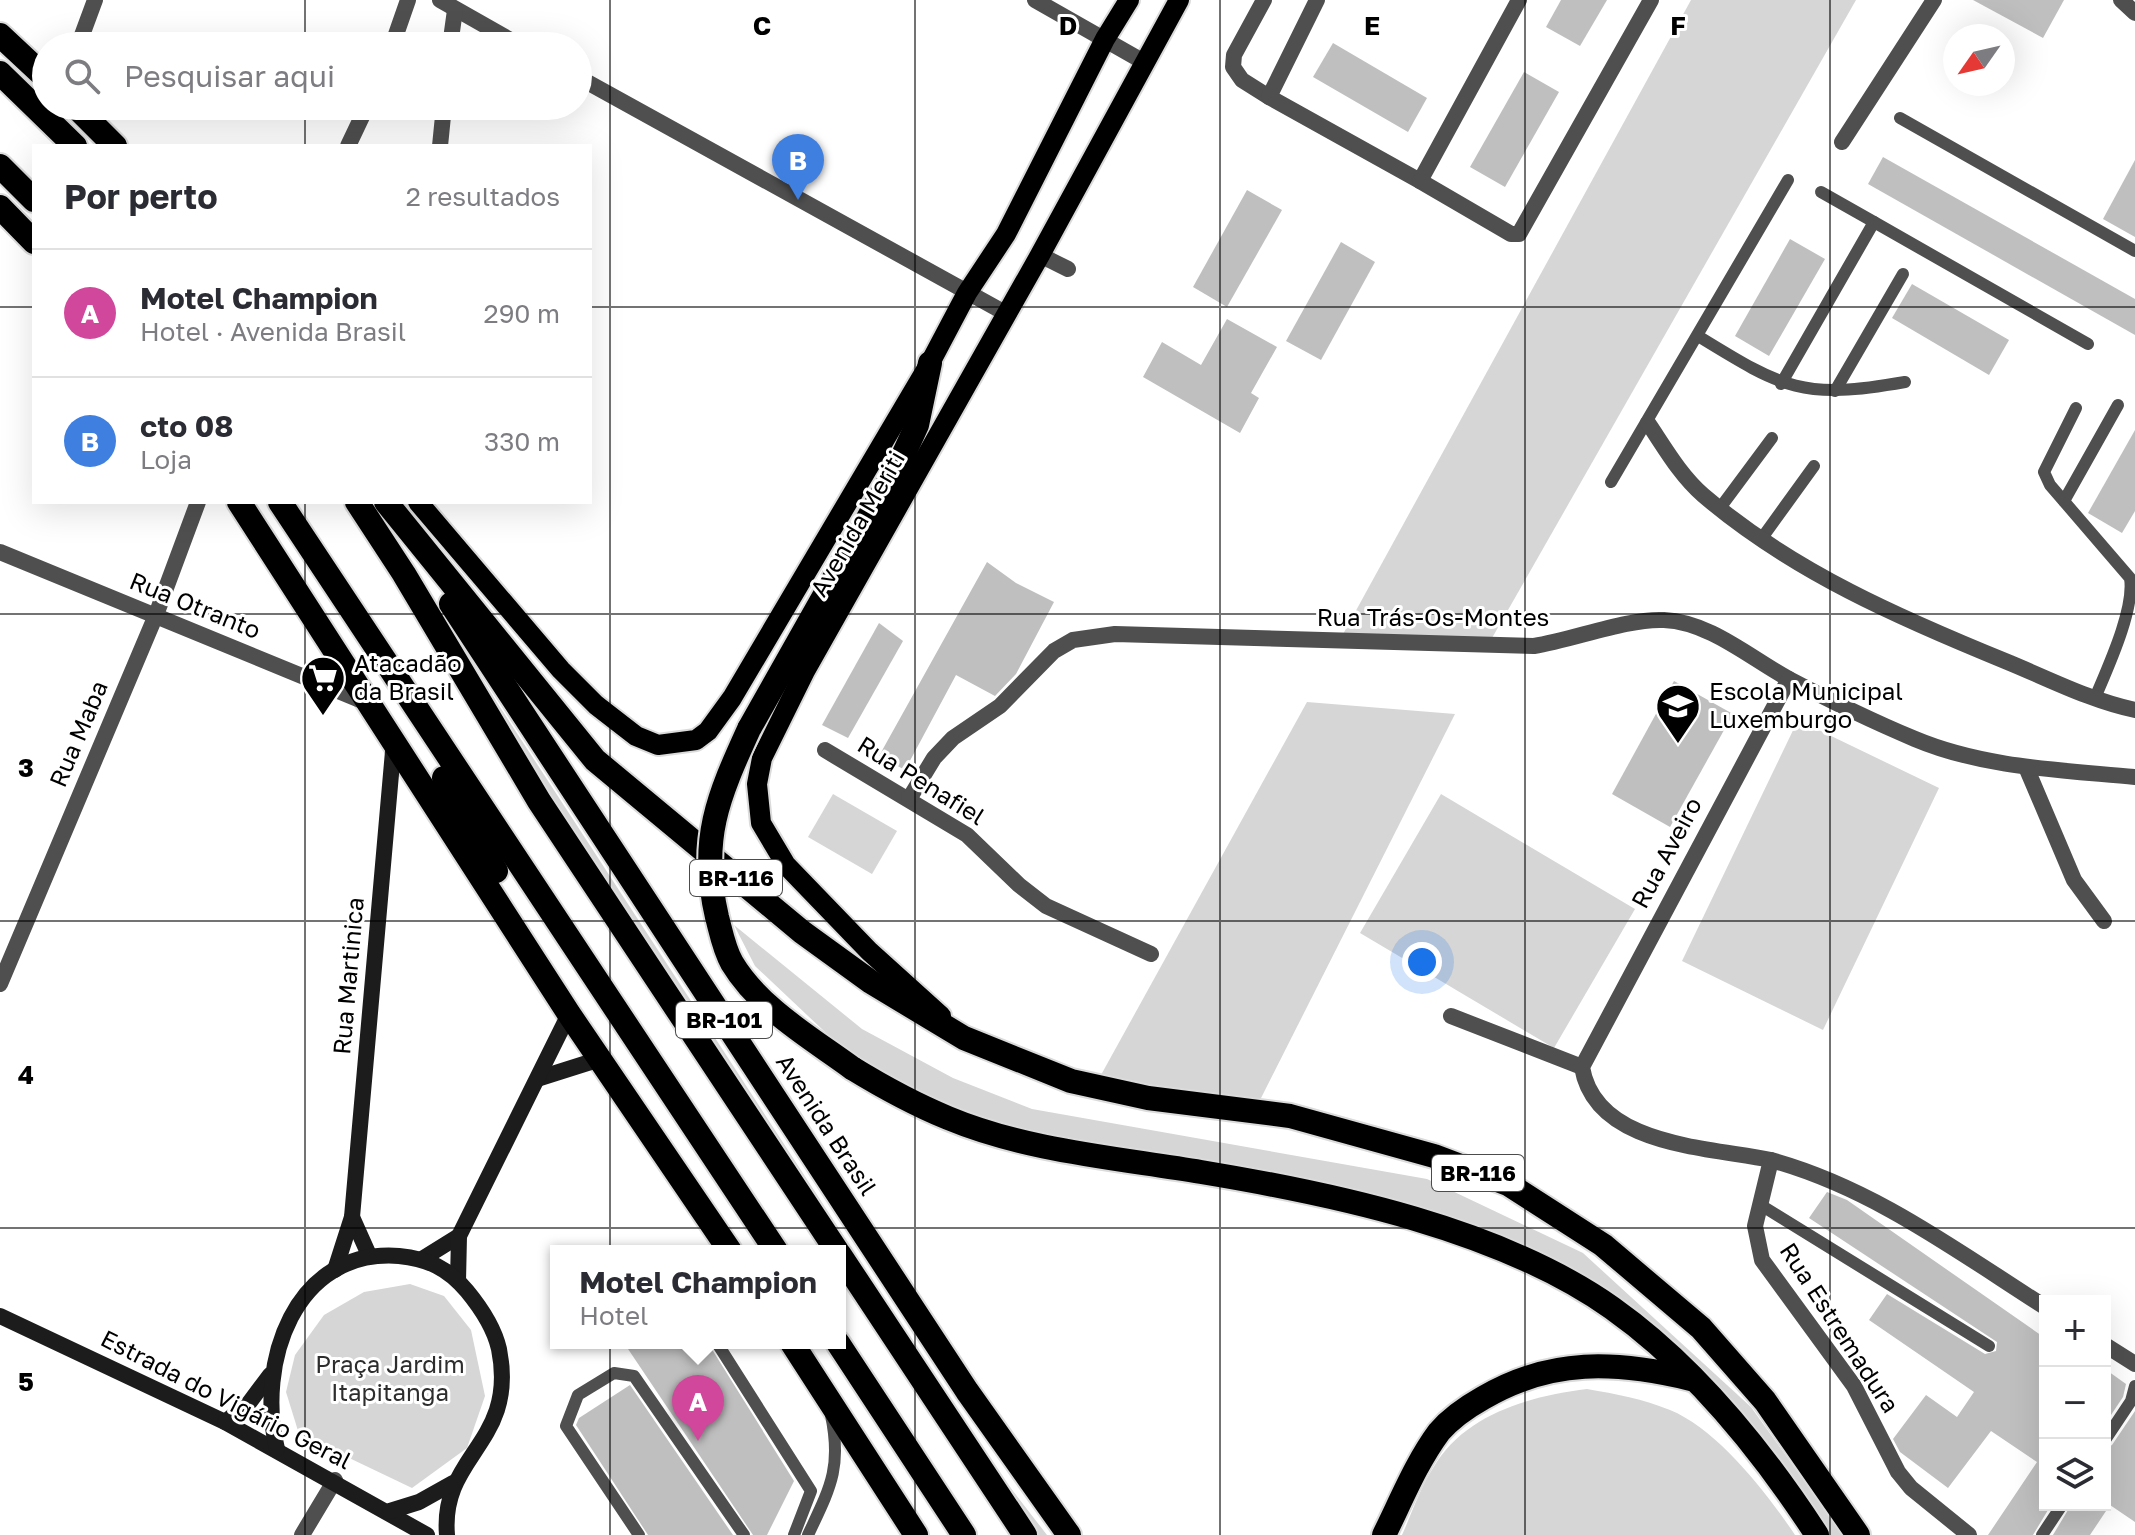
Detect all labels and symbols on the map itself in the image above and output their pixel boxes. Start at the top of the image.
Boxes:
text: C [753,10,771,41]
text: D [1059,10,1077,41]
text: E [1364,10,1380,41]
text: F [1670,10,1686,41]
north arrow [1943,24,2015,96]
pin: B [772,134,824,200]
street label: Avenida Meriti [803,445,910,601]
street label: Rua Otranto [126,565,265,644]
street label: Rua Trás-Os-Montes [1317,602,1549,631]
place label: Atacadão da Brasil [354,648,462,705]
supermarket icon: Atacadão da Brasil [299,654,347,717]
street label: Rua Maba [42,676,113,791]
place label: Escola Municipal Luxemburgo [1709,676,1903,733]
school or university icon: Escola Municipal Luxemburgo [1654,682,1702,745]
street label: Rua Penafiel [853,729,991,830]
text: 3 [18,752,34,783]
street label: Rua Aveiro [1624,792,1707,913]
road number: BR-116 [690,860,782,896]
street label: Rua Martinica [326,896,369,1056]
your location [1402,942,1442,982]
road number: BR-101 [676,1002,772,1038]
street label: Avenida Brasil [771,1048,884,1200]
text: 4 [18,1059,34,1090]
road number: BR-116 [1432,1155,1524,1191]
street label: Rua Estremadura [1775,1237,1906,1418]
street label: Estrada do Vigário Geral [97,1323,357,1475]
park label: Praça Jardim Itapitanga [315,1349,465,1406]
text: 5 [18,1366,34,1397]
pin: A [672,1375,724,1441]

